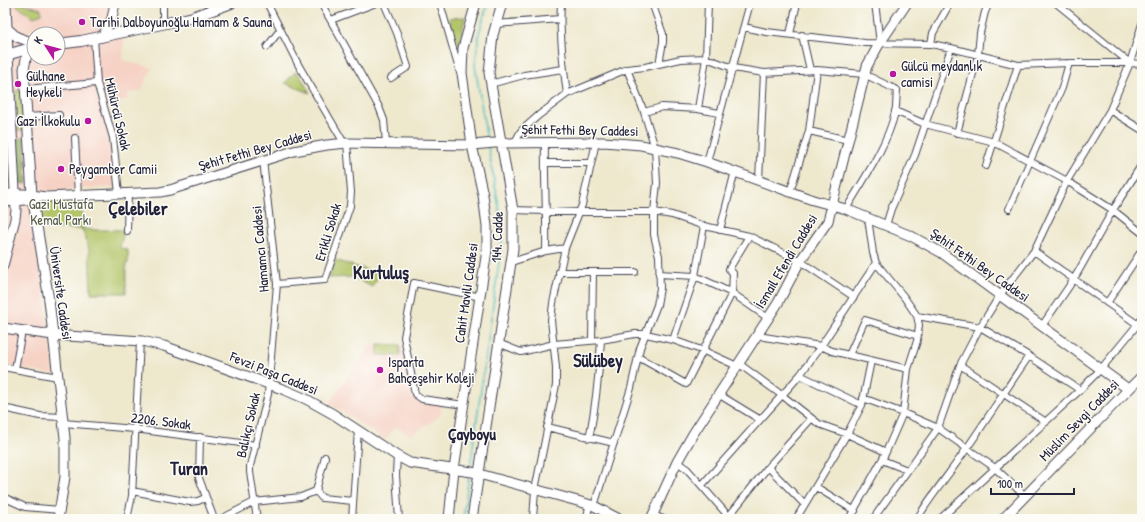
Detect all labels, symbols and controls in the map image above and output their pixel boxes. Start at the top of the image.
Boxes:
place label: Tarihi Dalboyunoğlu Hamam & Sauna [90,12,273,32]
marker: Tarihi Dalboyunoğlu Hamam & Sauna [77,17,87,27]
north arrow [26,26,66,66]
text: K [31,33,45,47]
place label: Gülcü meydanlık camisi [901,56,982,91]
place label: Gülhane Heykeli [26,66,66,102]
marker: Gülcü meydanlık camisi [888,69,898,79]
street label: Mühürcü Sokak [101,76,136,152]
marker: Gülhane Heykeli [13,79,23,89]
place label: Gazi İlkokulu [16,111,80,130]
marker: Gazi İlkokulu [83,116,93,126]
street label: Şehit Fethi Bey Caddesi [521,119,639,141]
street label: Şehit Fethi Bey Caddesi [196,124,314,176]
place label: Peygamber Camii [69,159,157,179]
marker: Peygamber Camii [56,164,66,174]
park label: Gazi Mustafa Kemal Parkı [29,194,94,229]
district label: Çelebiler [108,196,168,221]
street label: Erikli Sokak [310,200,345,263]
street label: Hamamcı Caddesi [246,205,273,293]
street label: İsmail Efendi Caddesi [750,210,821,311]
street label: 144. Cadde [486,211,507,263]
street label: Şehit Fethi Bey Caddesi [926,223,1034,307]
street label: Cahit Mavili Caddesi [449,242,482,344]
street label: Üniversite Caddesi [46,245,77,341]
district label: Kurtuluş [353,260,409,285]
street label: Fevzi Paşa Caddesi [226,346,321,399]
district label: Sülübey [573,348,623,374]
place label: Isparta Bahçeşehir Koleji [388,352,475,388]
marker: Isparta Bahçeşehir Koleji [375,365,385,375]
street label: Müslim Sevgi Caddesi [1035,374,1123,466]
street label: Balıkçı Sokak [231,390,264,459]
street label: 2206. Sokak [130,407,192,434]
district label: Çayboyu [448,423,497,446]
district label: Turan [169,456,208,481]
scale bar [991,470,1074,496]
text: 100 m [997,475,1023,492]

